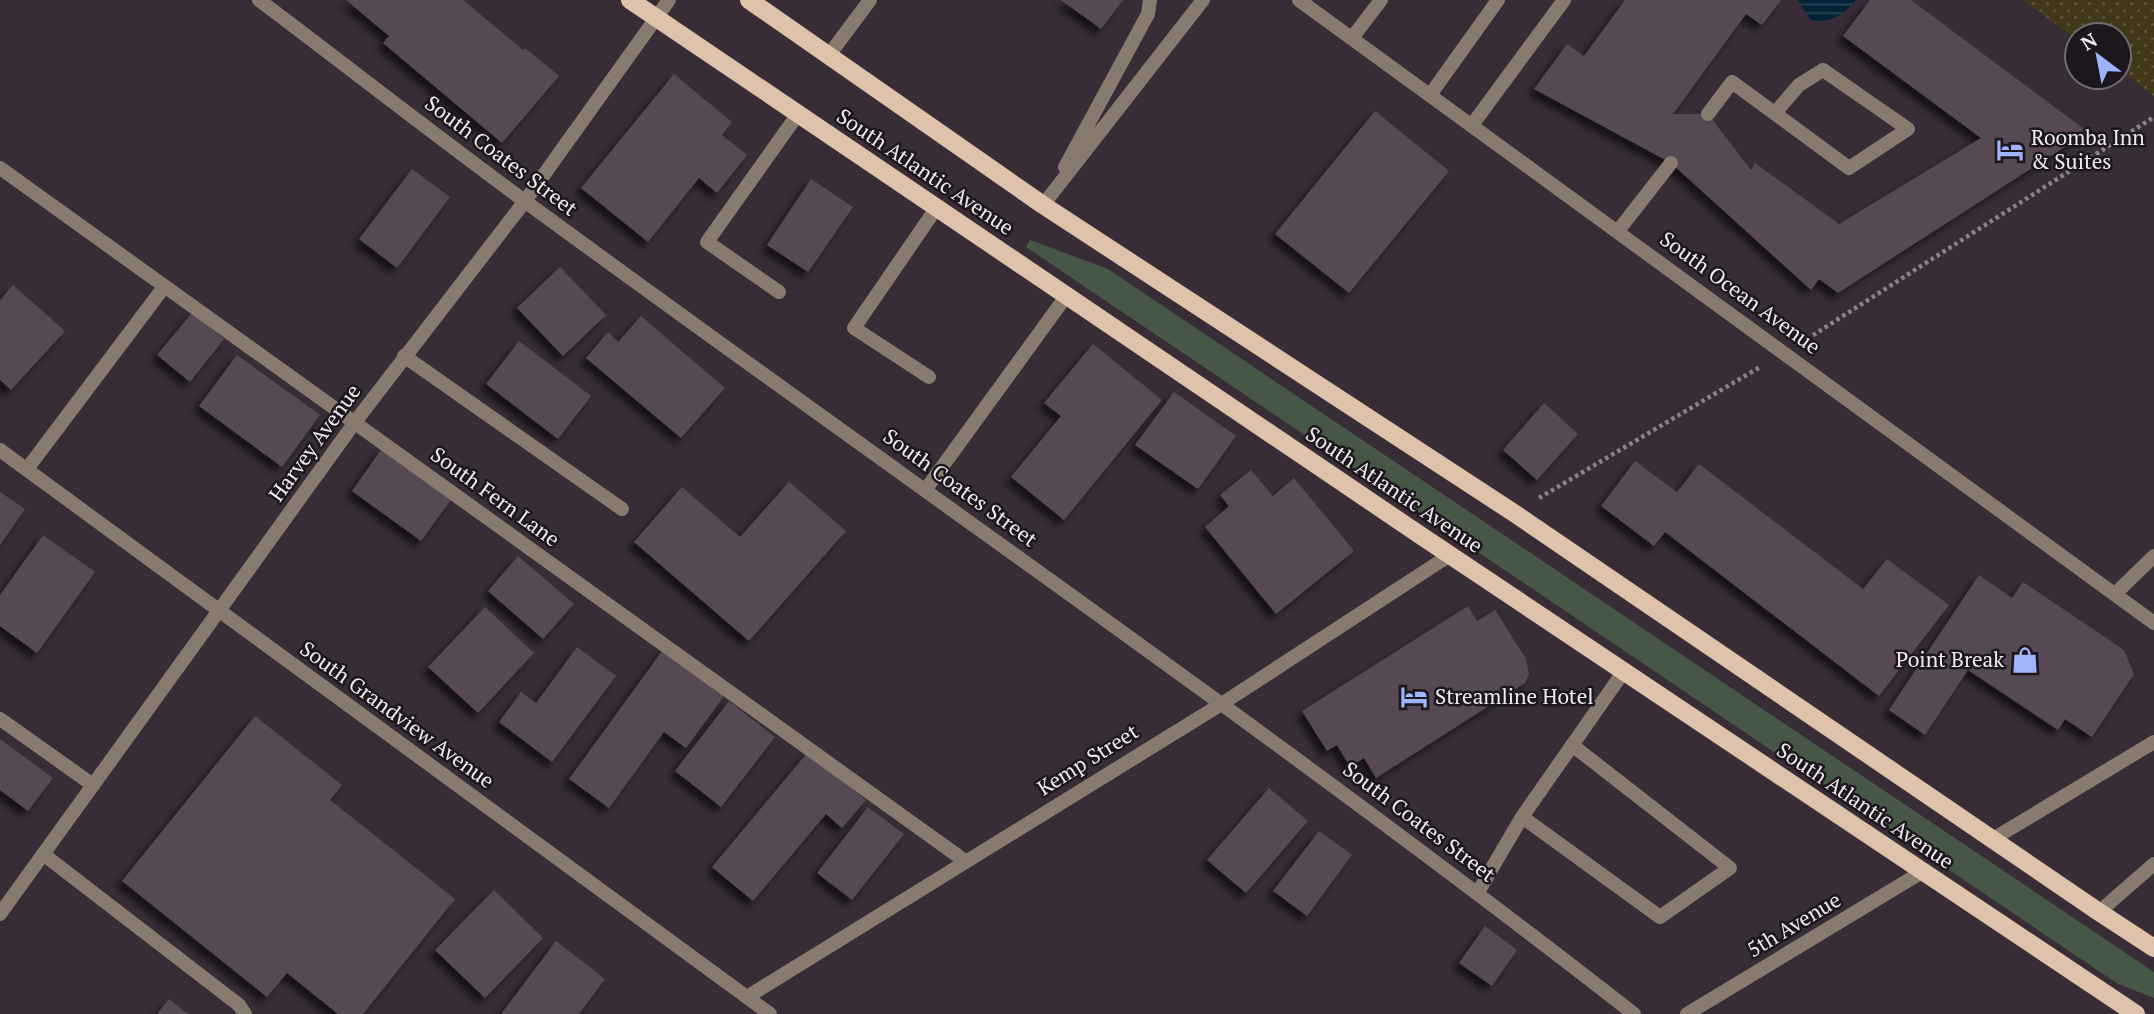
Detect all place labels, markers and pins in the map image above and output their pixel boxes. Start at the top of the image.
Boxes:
place label: Roomba Inn & Suites [2031,123,2145,175]
hotel icon: Roomba Inn & Suites [1995,135,2025,165]
place label: Point Break [1896,645,2004,673]
shop icon: Point Break [2010,645,2040,675]
hotel icon: Streamline Hotel [1399,682,1429,712]
place label: Streamline Hotel [1435,682,1594,710]

